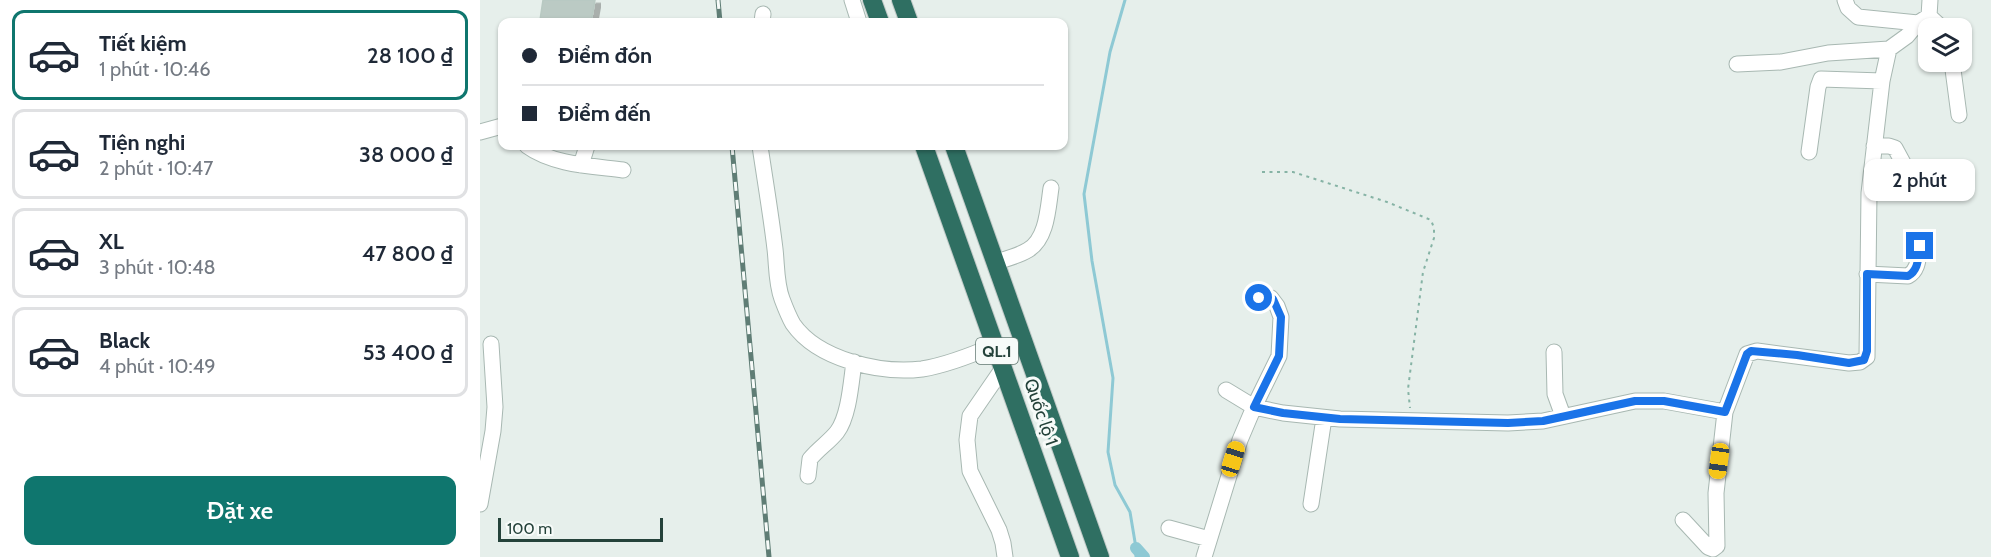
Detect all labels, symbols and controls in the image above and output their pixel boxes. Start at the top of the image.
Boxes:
map controls [1918,18,1972,72]
button: layers [1918,18,1972,72]
icon: car [27,28,81,82]
text: Tiết kiệm [99,30,187,57]
text: 28 100 ₫ [367,42,453,69]
text: Điểm đón [558,42,652,69]
text: 1 phút · 10:46 [99,57,211,81]
text: Điểm đến [558,100,651,127]
icon: car [27,127,81,181]
text: Tiện nghi [99,129,185,156]
text: 38 000 ₫ [359,141,453,168]
text: 2 phút · 10:47 [99,156,213,180]
callout: 2 phút [1864,159,1976,201]
text: 2 phút [1892,168,1947,192]
icon: car [27,226,81,280]
text: XL [99,228,124,255]
route end [1906,232,1933,259]
text: 47 800 ₫ [362,240,453,267]
text: 3 phút · 10:48 [99,255,216,279]
route start [1245,284,1272,311]
icon: car [27,325,81,379]
text: Black [99,327,150,354]
road number: QL.1 [976,338,1018,364]
text: 53 400 ₫ [363,339,453,366]
text: 4 phút · 10:49 [99,354,216,378]
street label: Quốc lộ 1 [1019,376,1063,448]
car [1219,439,1247,479]
car [1708,442,1730,480]
button: Đặt xe [24,476,456,545]
scale bar [498,515,663,542]
text: 100 m [507,519,552,538]

